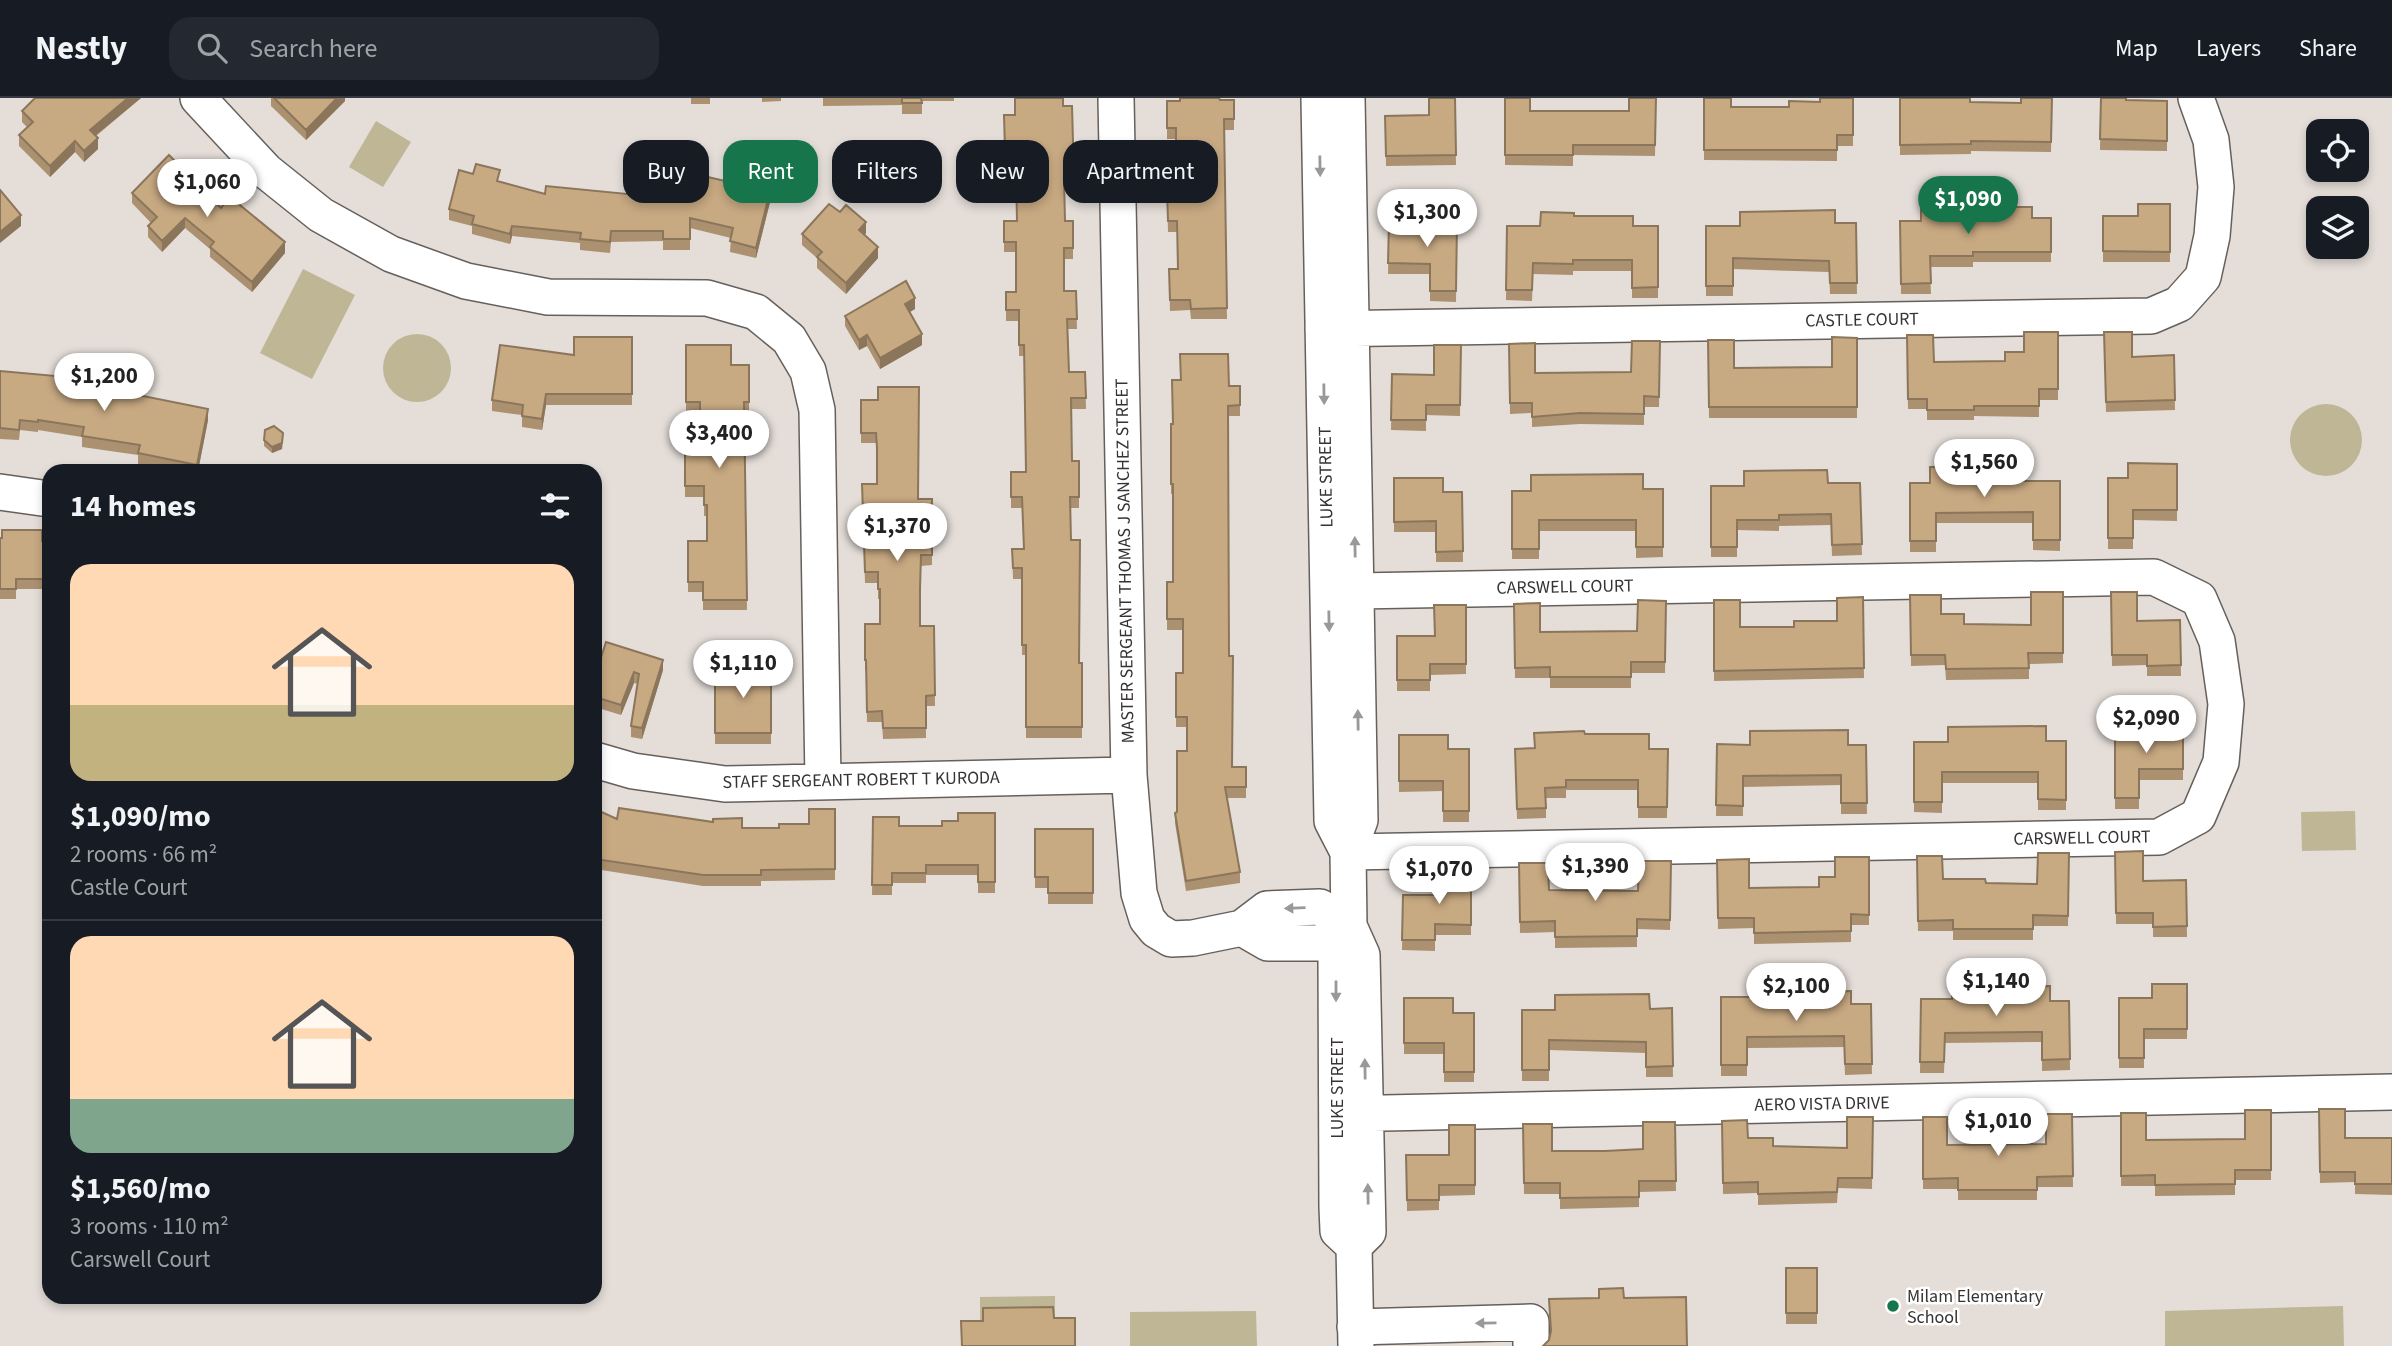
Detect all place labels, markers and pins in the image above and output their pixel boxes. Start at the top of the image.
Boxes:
pin: $1,060 [150,159,264,219]
pin: $1,090 [1911,176,2025,236]
pin: $1,300 [1370,190,1484,249]
pin: $1,200 [47,354,161,413]
pin: $3,400 [662,410,776,470]
pin: $1,560 [1927,440,2041,499]
pin: $1,370 [840,504,954,563]
pin: $1,110 [686,640,800,700]
pin: $2,090 [2089,696,2203,755]
pin: $1,390 [1538,844,1652,903]
pin: $1,070 [1382,846,1496,906]
pin: $1,140 [1939,958,2053,1018]
pin: $2,100 [1739,964,1853,1023]
pin: $1,010 [1941,1098,2055,1158]
place label: Milam Elementary School [1907,1284,2044,1330]
marker: Milam Elementary School [1885,1298,1901,1314]

